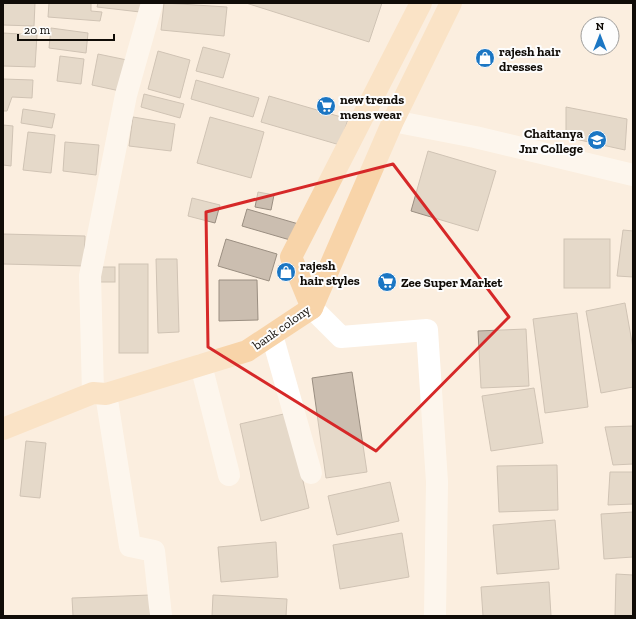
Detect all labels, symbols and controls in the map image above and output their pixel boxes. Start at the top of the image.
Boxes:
scale bar [18,16,114,42]
north arrow [580,16,620,56]
text: N [596,20,605,33]
text: 20 m [24,23,51,37]
place label: rajesh hair dresses [499,44,561,74]
shop icon: rajesh hair dresses [474,47,496,69]
place label: new trends mens wear [340,92,404,122]
supermarket icon: new trends mens wear [315,95,337,117]
place label: Chaitanya Jnr College [519,126,584,156]
school or university icon: Chaitanya Jnr College [586,129,608,151]
place label: rajesh hair styles [300,258,360,288]
shop icon: rajesh hair styles [275,261,297,283]
supermarket icon: Zee Super Market [376,271,398,293]
place label: Zee Super Market [401,275,503,290]
street label: bank colony [249,302,313,353]

